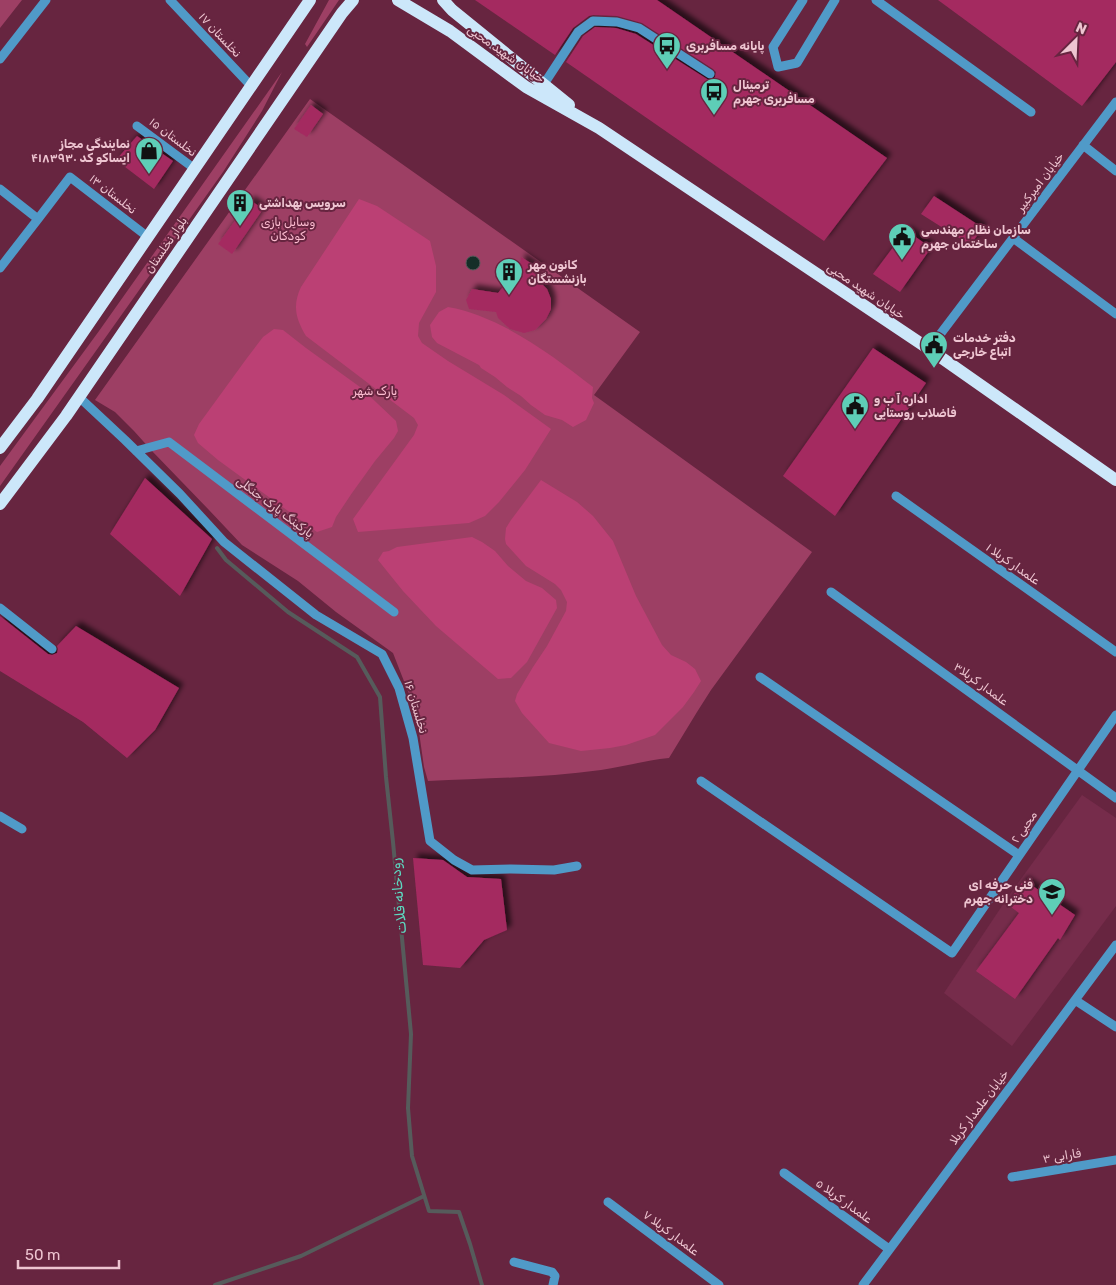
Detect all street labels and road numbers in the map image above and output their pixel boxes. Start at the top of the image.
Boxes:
street label: نخلستان ۱۷ [196,10,244,60]
street label: خیابان شهید محبی [464,22,547,87]
street label: نخلستان ۱۵ [146,115,200,159]
street label: خیابان امیرکبیر [1013,150,1068,216]
street label: نخلستان ۱۳ [87,171,139,217]
street label: بلوار نخلستان [142,214,191,276]
street label: خیابان شهید محبی [824,260,908,323]
street label: پارکینگ پارک جنگلی [233,473,316,541]
street label: علمدار کربلا ۱ [983,540,1043,589]
street label: علمدار کربلا۳ [950,660,1011,710]
street label: نخلستان ۱۶ [401,679,431,735]
street label: محبی ۲ [1008,808,1041,846]
street label: خیابان علمدار کربلا [946,1067,1012,1148]
street label: فارابی ۳ [1042,1146,1083,1167]
street label: علمدار کربلا ۵ [812,1176,875,1227]
street label: علمدار کربلا ۷ [640,1207,702,1260]

